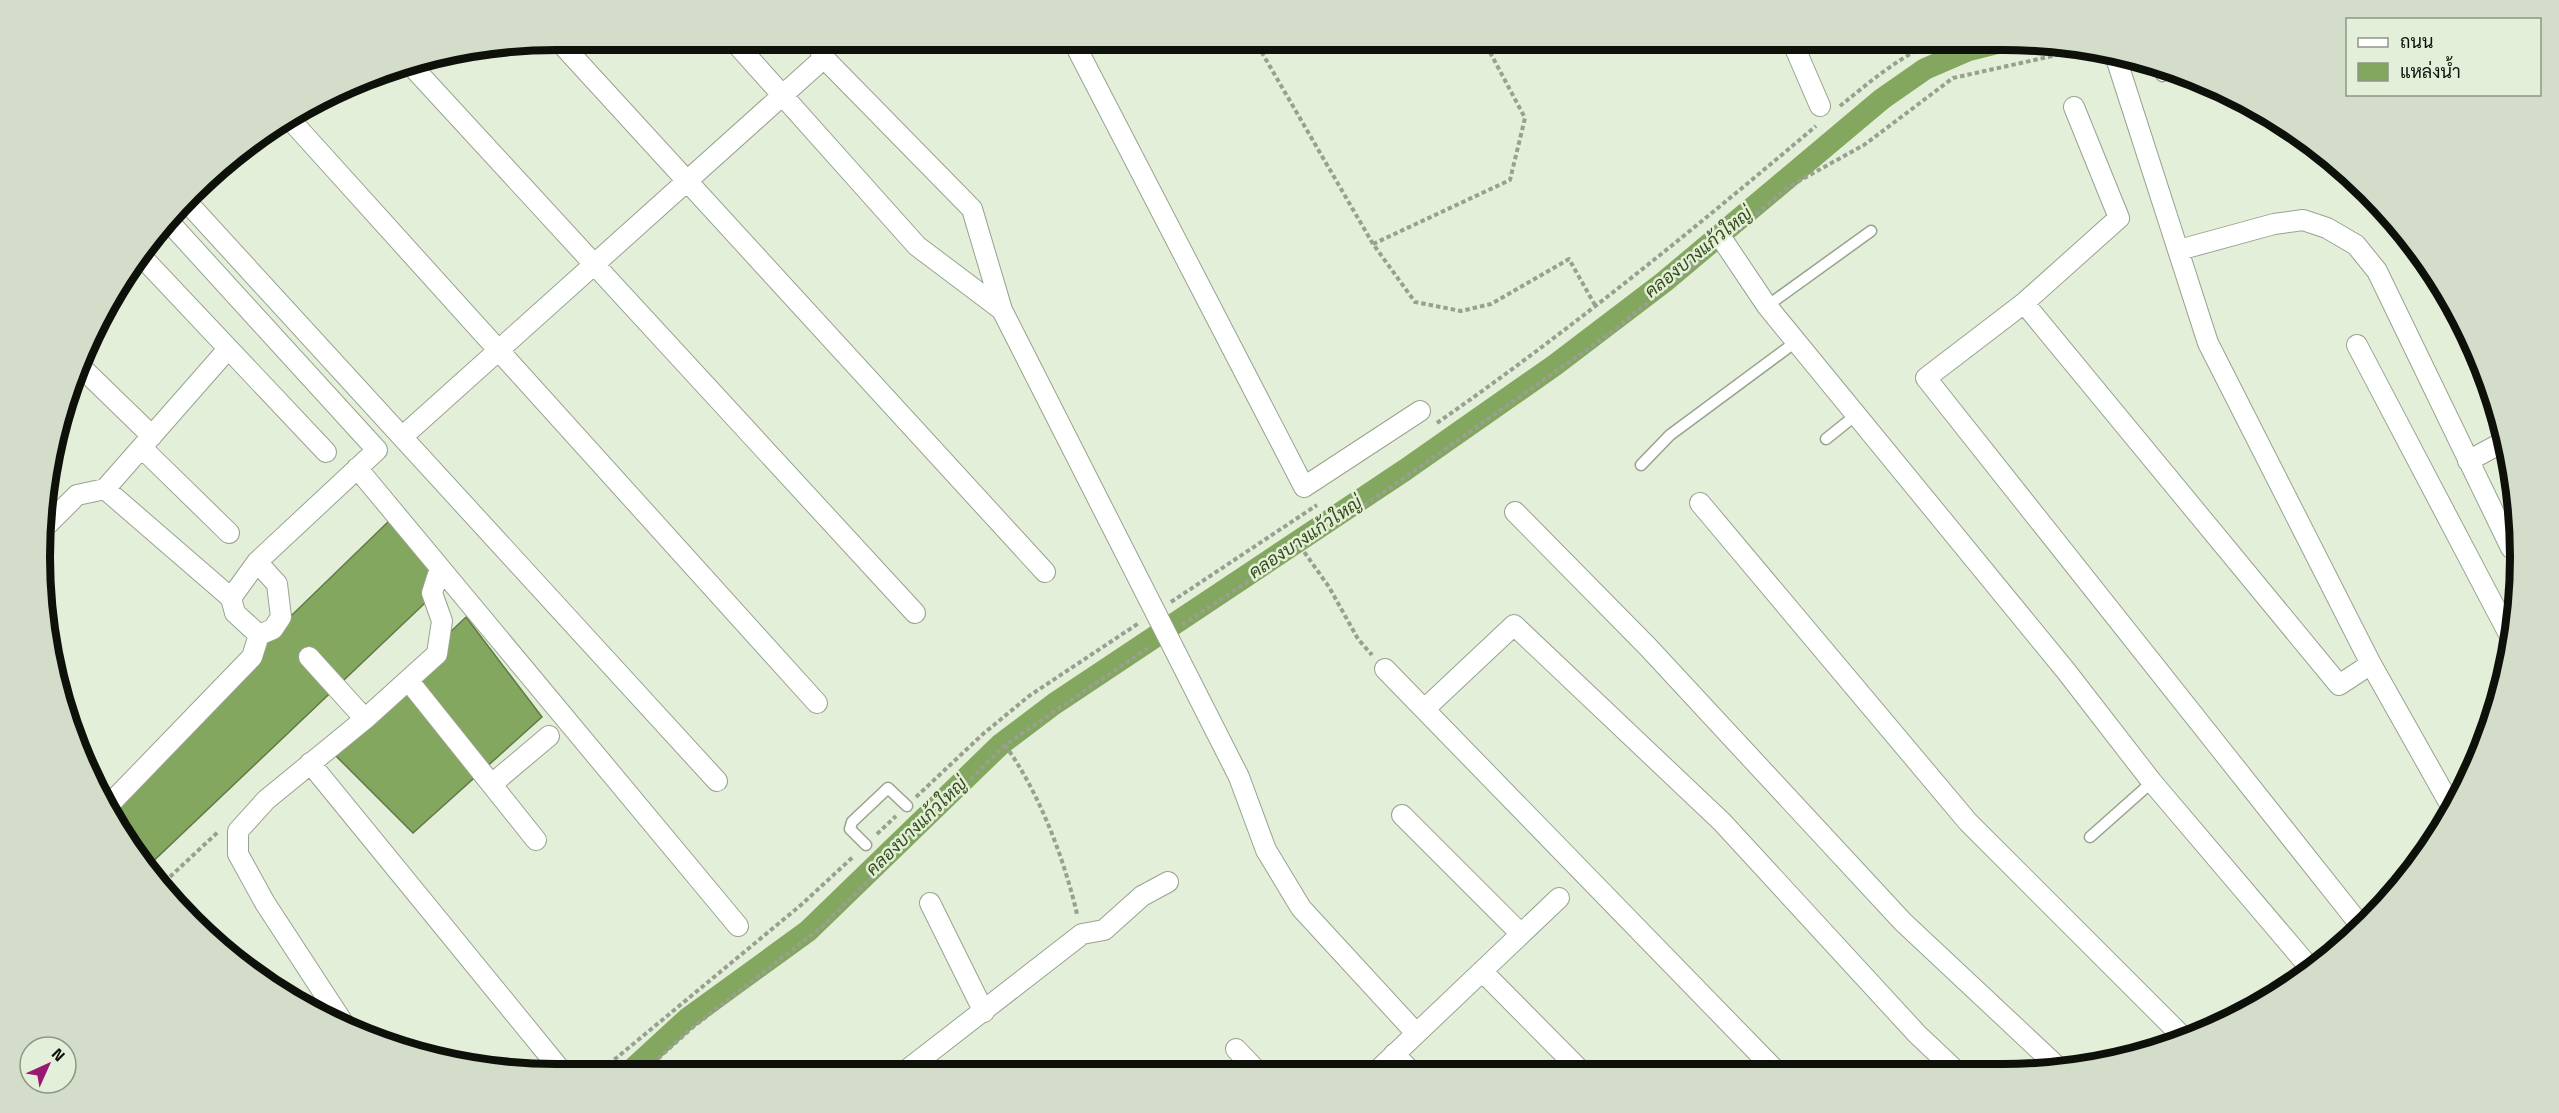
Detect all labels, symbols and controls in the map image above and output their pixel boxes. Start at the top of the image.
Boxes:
legend [2346,18,2541,96]
text: ถนน [2400,28,2433,55]
text: แหล่งน้ำ [2400,56,2461,85]
water label: คลองบางแก้วใหญ่ [1638,199,1759,304]
water label: คลองบางแก้วใหญ่ [1243,488,1368,585]
water label: คลองบางแก้วใหญ่ [859,770,974,882]
north arrow [18,1035,78,1095]
text: N [46,1042,71,1067]

